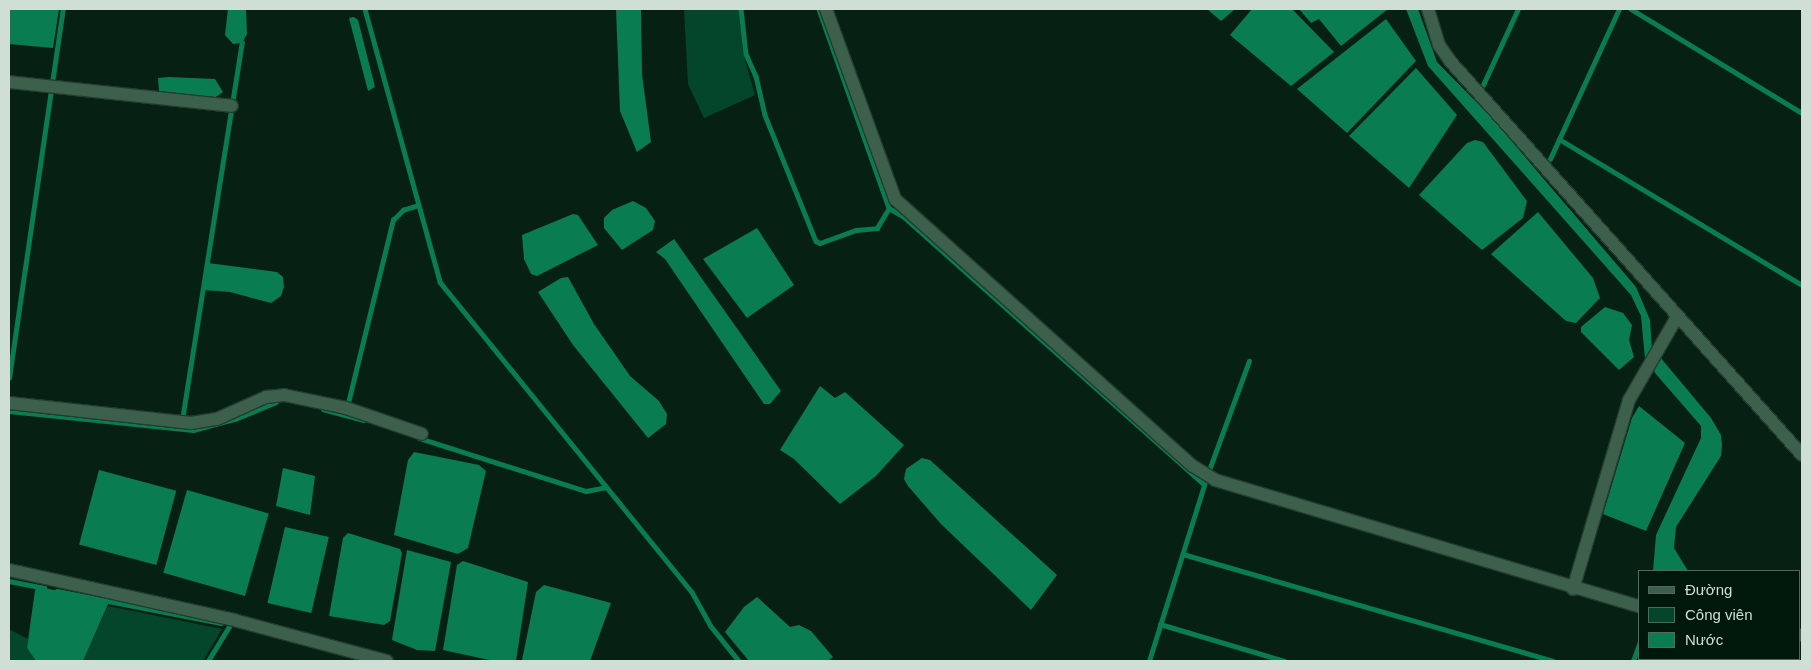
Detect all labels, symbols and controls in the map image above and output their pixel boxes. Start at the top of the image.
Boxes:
legend [1638,570,1801,660]
text: Đường [1685,581,1732,598]
text: Công viên [1685,606,1753,623]
text: Nước [1685,631,1723,648]

